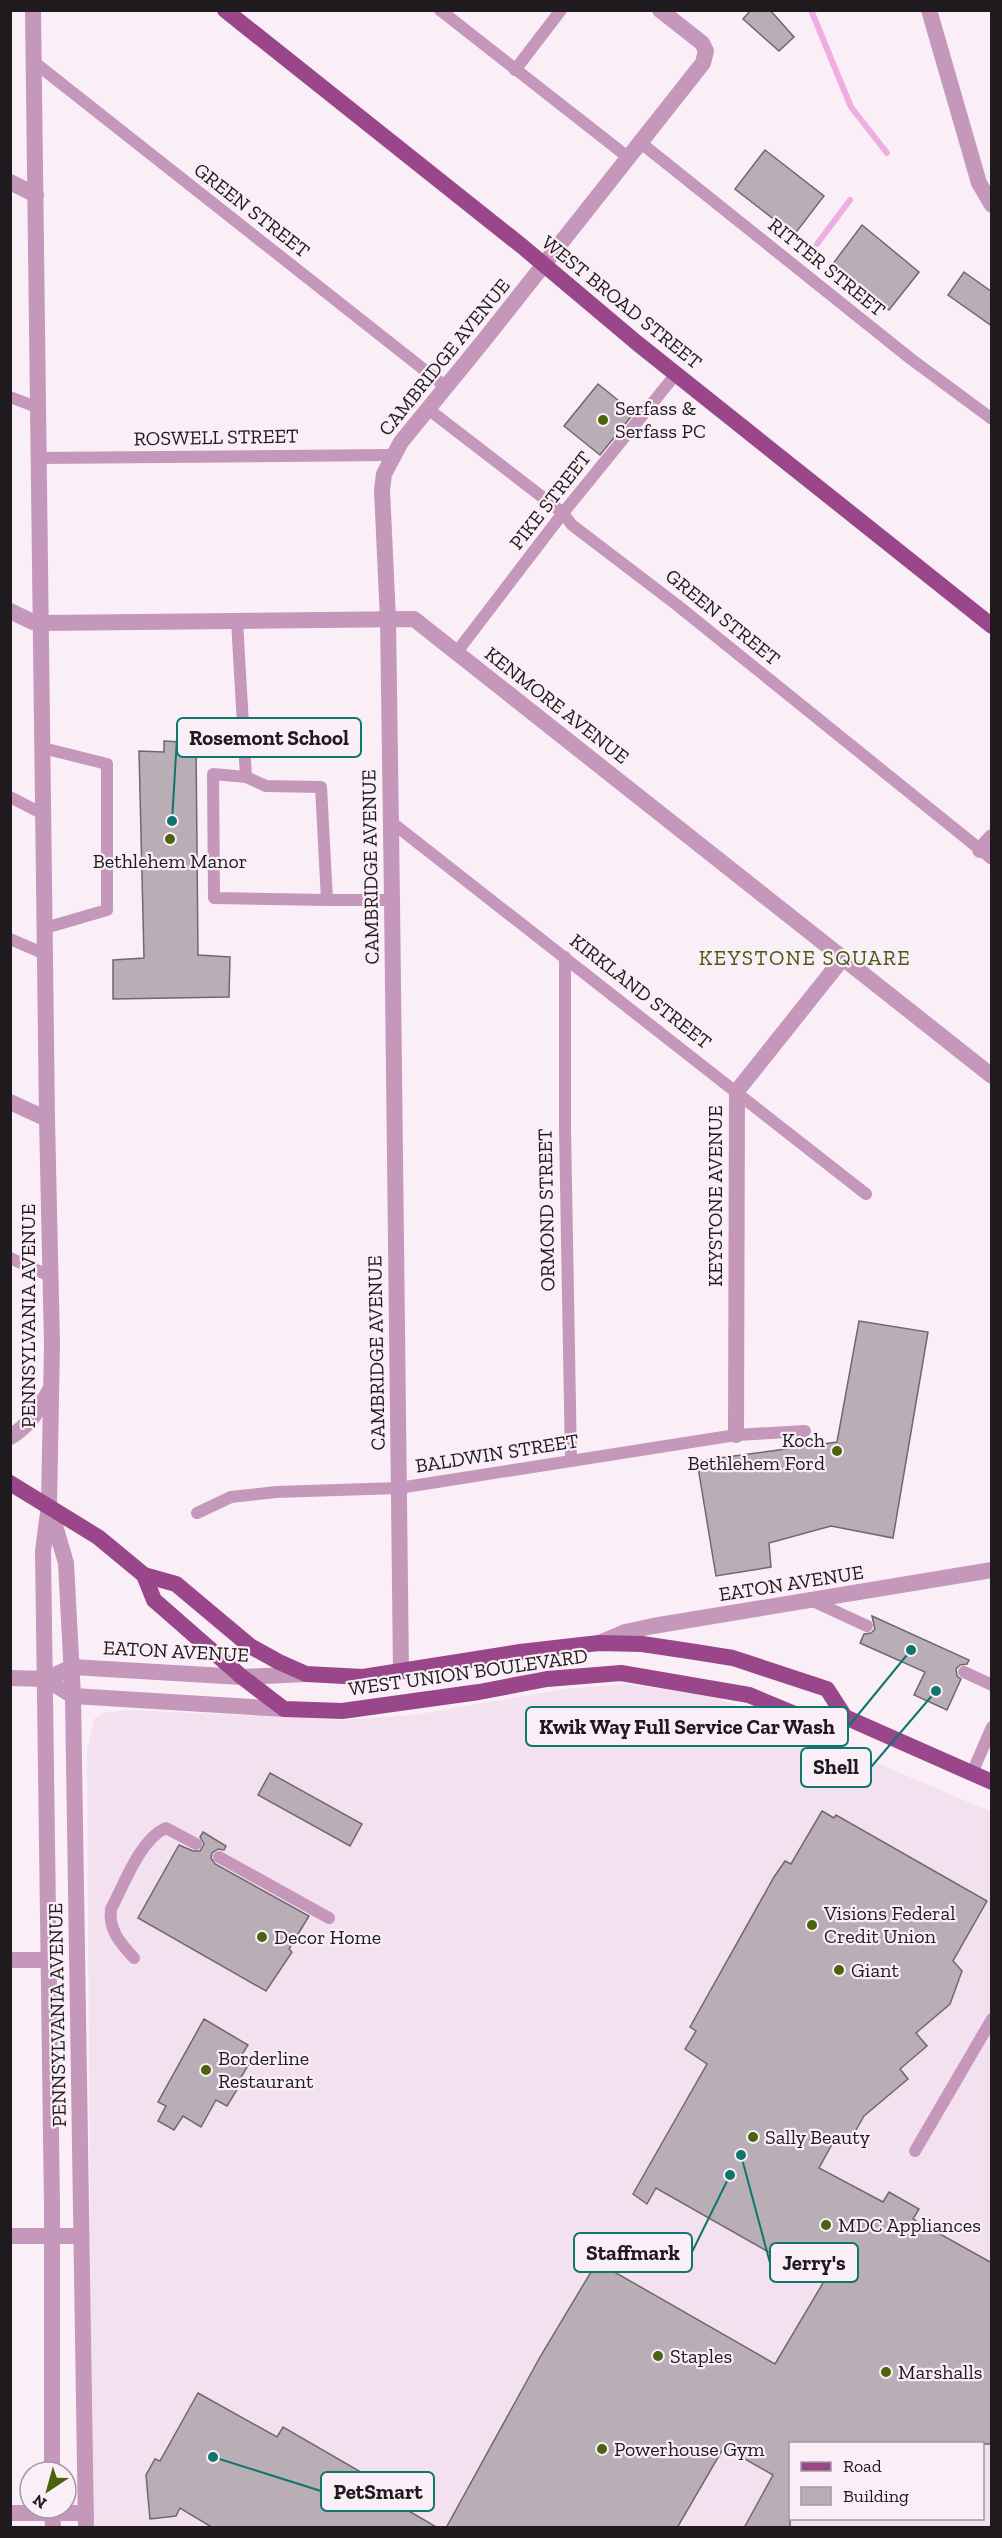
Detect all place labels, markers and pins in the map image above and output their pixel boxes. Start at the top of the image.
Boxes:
place label: Serfass & Serfass PC [615,396,706,443]
marker: Serfass & Serfass PC [596,413,610,427]
callout: Rosemont School [177,718,361,757]
marker: Bethlehem Manor [163,832,177,846]
place label: Bethlehem Manor [93,849,247,873]
place label: Koch Bethlehem Ford [687,1428,826,1475]
marker: Koch Bethlehem Ford [830,1444,844,1458]
callout: Kwik Way Full Service Car Wash [526,1707,848,1746]
callout: Shell [801,1748,871,1787]
place label: Visions Federal Credit Union [823,1901,955,1948]
marker: Visions Federal Credit Union [805,1918,819,1932]
place label: Decor Home [274,1925,381,1949]
marker: Decor Home [255,1930,269,1944]
place label: Giant [851,1958,900,1982]
marker: Giant [832,1963,846,1977]
place label: Borderline Restaurant [218,2046,314,2093]
marker: Borderline Restaurant [199,2063,213,2077]
place label: Sally Beauty [765,2125,871,2149]
marker: Sally Beauty [746,2130,760,2144]
place label: MDC Appliances [838,2213,981,2237]
marker: MDC Appliances [819,2218,833,2232]
callout: Staffmark [574,2233,692,2272]
callout: Jerry's [770,2243,858,2282]
place label: Staples [670,2344,732,2368]
marker: Staples [651,2349,665,2363]
place label: Marshalls [898,2360,983,2384]
marker: Marshalls [879,2365,893,2379]
place label: Powerhouse Gym [614,2437,765,2461]
marker: Powerhouse Gym [595,2442,609,2456]
callout: PetSmart [321,2472,434,2511]

